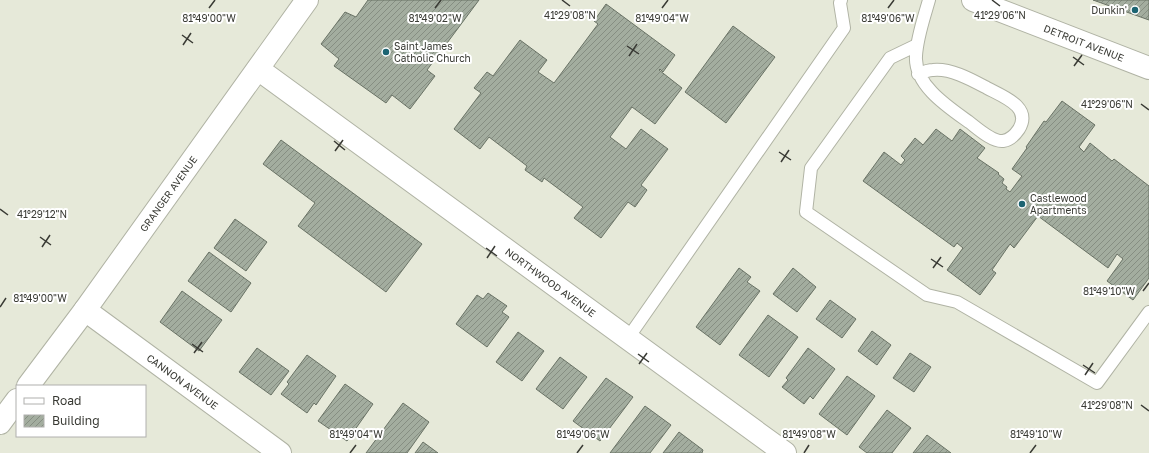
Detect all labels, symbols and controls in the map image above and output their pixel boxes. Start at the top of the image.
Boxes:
place label: Dunkin' [1091,4,1127,16]
marker: Dunkin' [1130,5,1140,15]
text: 41°29'08"N [544,9,596,21]
text: 41°29'06"N [974,9,1026,21]
text: 81°49'00"W [182,12,236,24]
text: 81°49'02"W [408,12,462,24]
text: 81°49'04"W [635,12,689,24]
text: 81°49'06"W [861,12,915,24]
street label: DETROIT AVENUE [1042,22,1126,64]
place label: Saint James Catholic Church [394,40,471,64]
marker: Saint James Catholic Church [381,47,391,57]
text: 41°29'06"N [1081,98,1133,110]
street label: GRANGER AVENUE [137,154,199,234]
place label: Castlewood Apartments [1030,192,1087,216]
marker: Castlewood Apartments [1017,199,1027,209]
text: 41°29'12"N [17,208,67,220]
street label: NORTHWOOD AVENUE [503,245,598,319]
text: 81°49'10"W [1083,285,1136,297]
text: 81°49'00"W [13,292,67,304]
street label: CANNON AVENUE [144,351,221,412]
legend [16,385,146,437]
text: Road [52,393,81,408]
text: 41°29'08"N [1081,399,1133,411]
text: Building [52,413,100,428]
text: 81°49'04"W [329,428,383,440]
text: 81°49'06"W [556,428,610,440]
text: 81°49'08"W [782,428,836,440]
text: 81°49'10"W [1010,428,1063,440]

